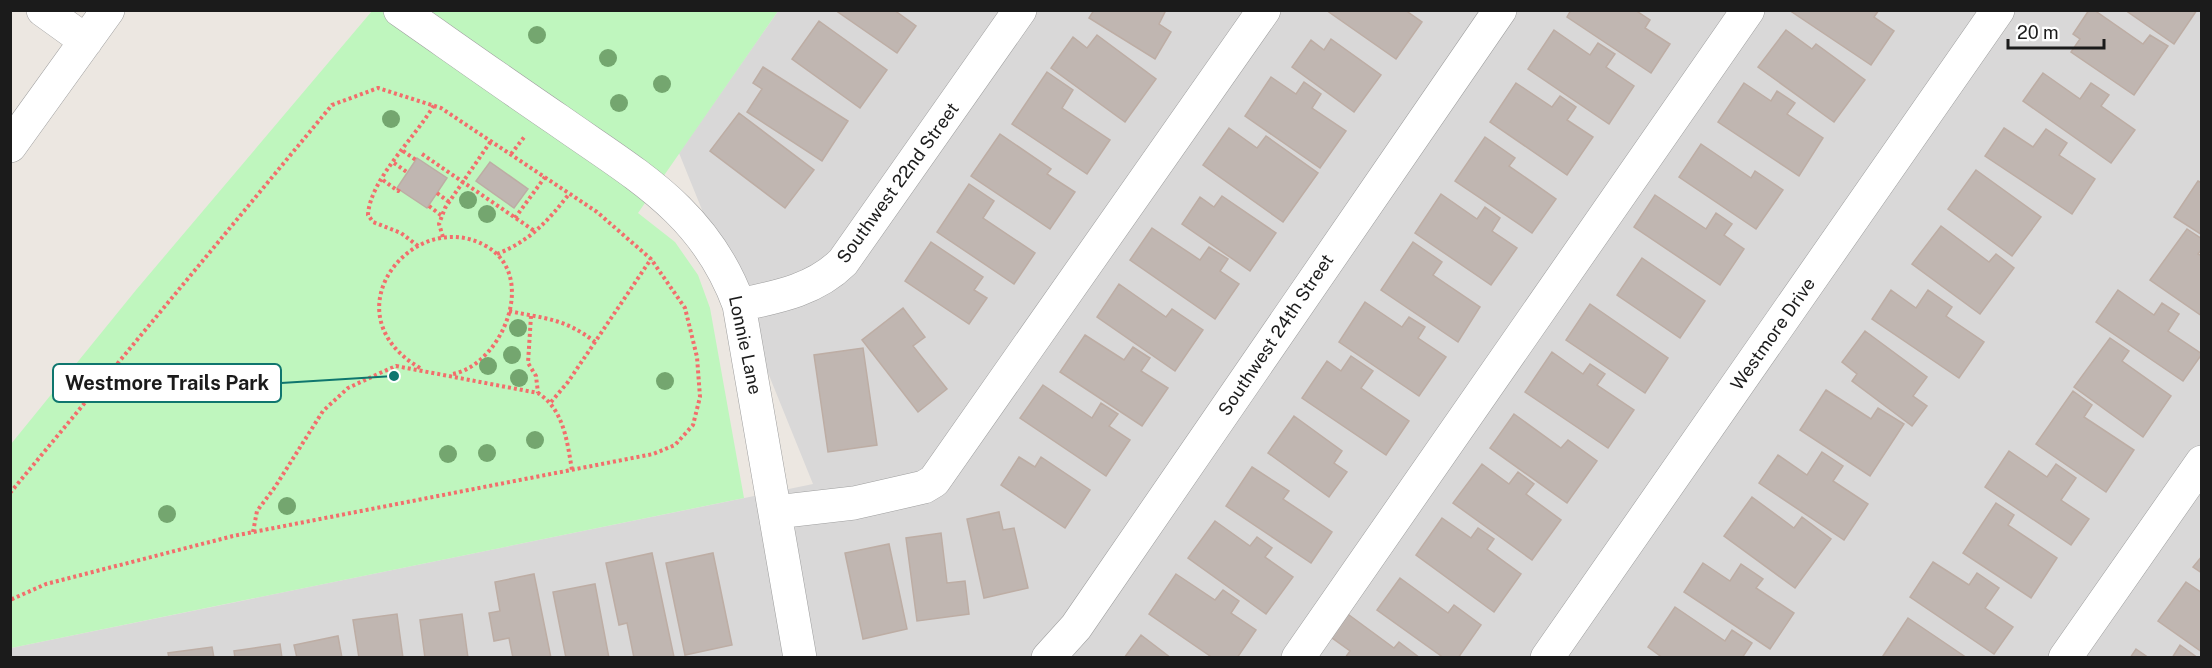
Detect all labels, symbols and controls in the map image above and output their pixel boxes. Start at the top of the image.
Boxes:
scale bar [2008,12,2104,50]
text: 20 m [2017,22,2059,43]
street label: Southwest 22nd Street [832,98,963,267]
street label: Southwest 24th Street [1214,250,1338,420]
street label: Westmore Drive [1726,273,1819,394]
street label: Lonnie Lane [725,294,766,396]
callout: Westmore Trails Park [53,364,281,402]
text: Westmore Trails Park [65,371,269,395]

